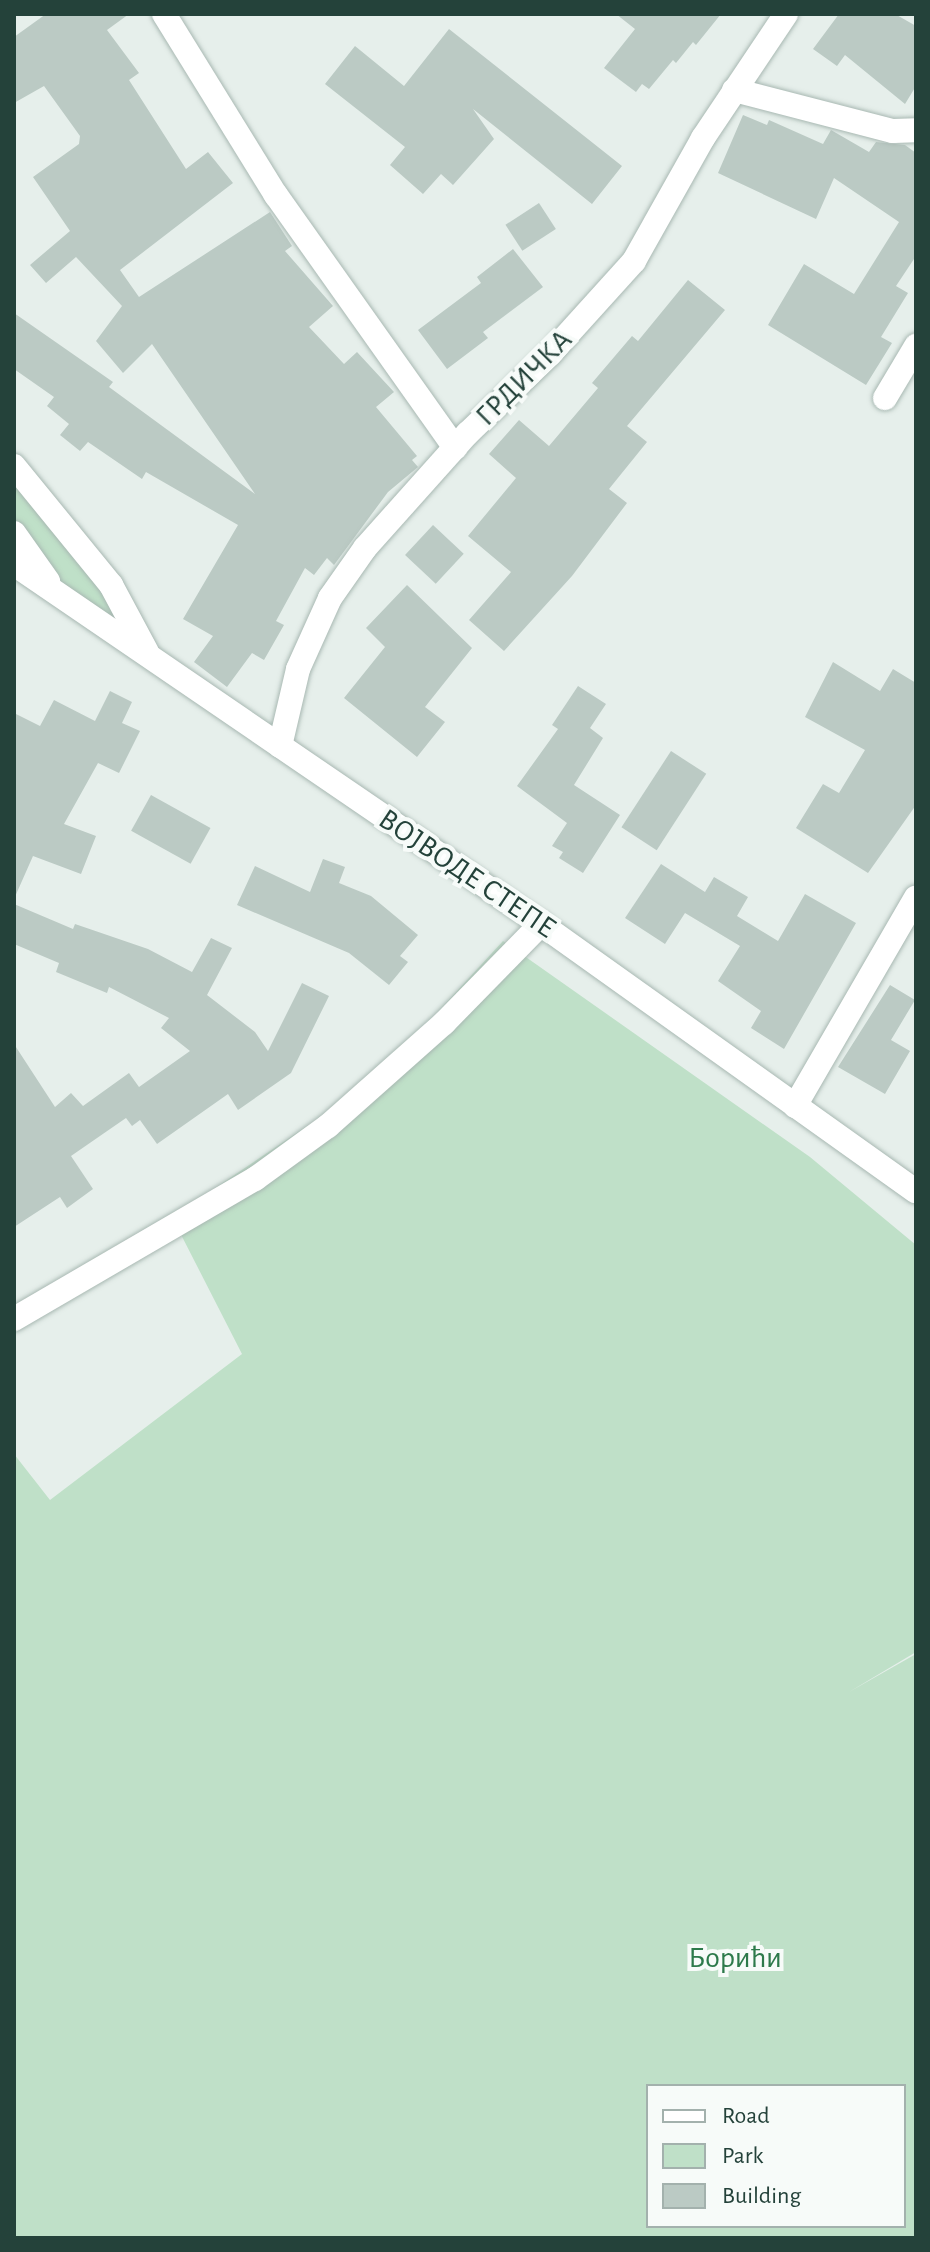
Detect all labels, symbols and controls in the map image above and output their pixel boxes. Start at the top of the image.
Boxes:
street label: ГРДИЧКА [468,322,580,434]
street label: ВОЈВОДЕ СТЕПЕ [371,801,563,947]
park label: Борићи [688,1940,782,1976]
legend [646,2084,906,2228]
text: Road [722,2104,770,2128]
text: Park [722,2144,763,2168]
text: Building [722,2184,801,2208]

